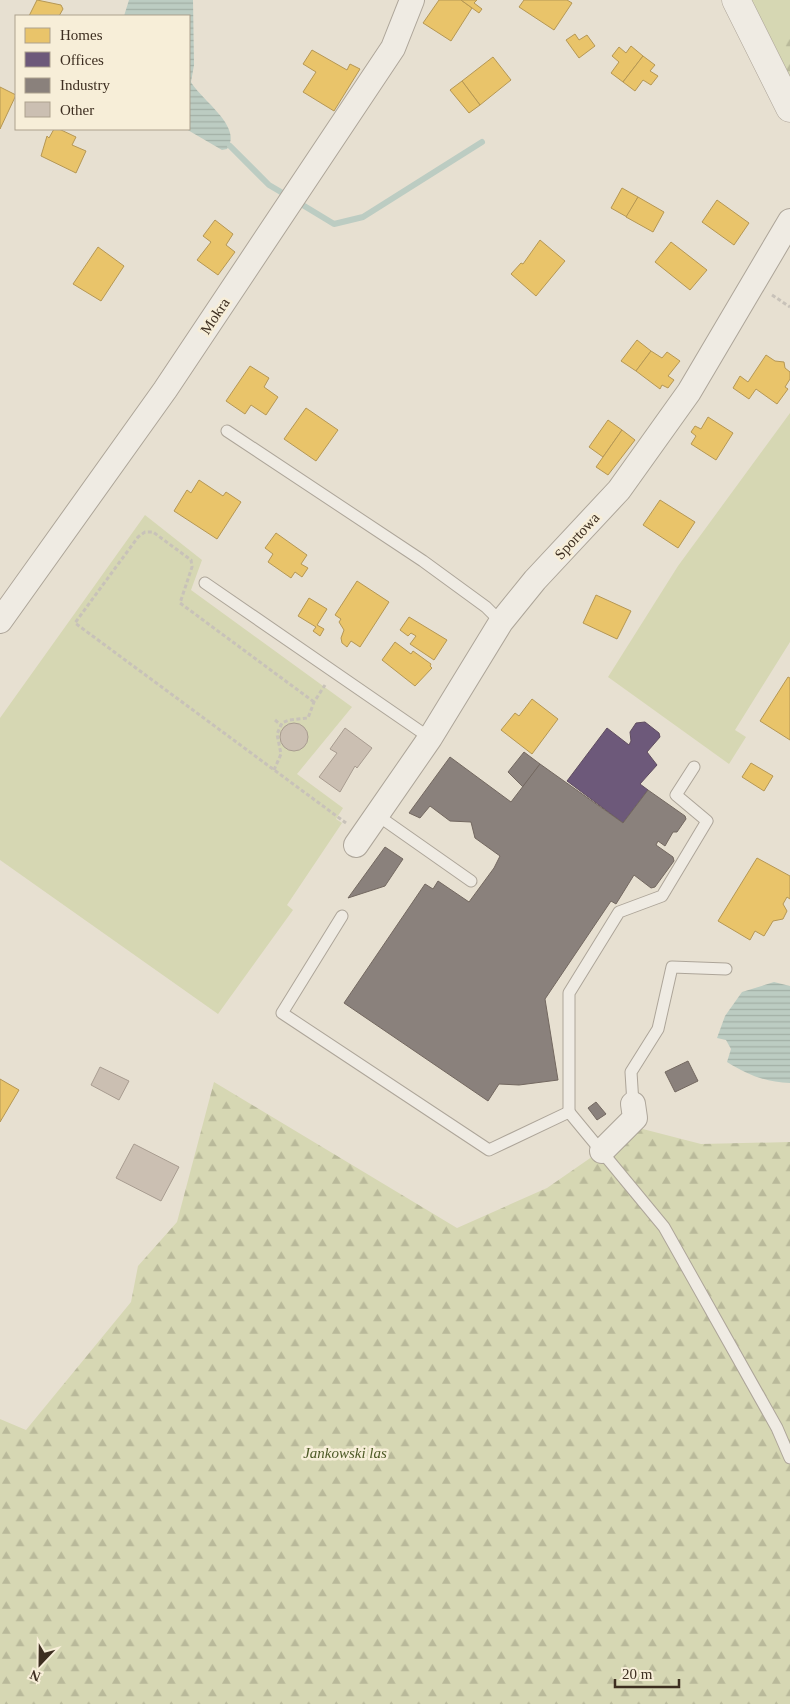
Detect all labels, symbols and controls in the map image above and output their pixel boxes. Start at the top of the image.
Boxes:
legend [15,15,190,130]
text: Homes [60,27,103,43]
text: Offices [60,52,104,68]
text: Industry [60,77,110,93]
text: Other [60,102,94,118]
street label: Mokra [197,295,233,337]
street label: Sportowa [552,509,603,562]
park label: Jankowski las [303,1445,387,1461]
north arrow [15,1639,65,1689]
scale bar [615,1656,679,1688]
text: 20 m [622,1666,653,1682]
text: N [28,1667,43,1684]

